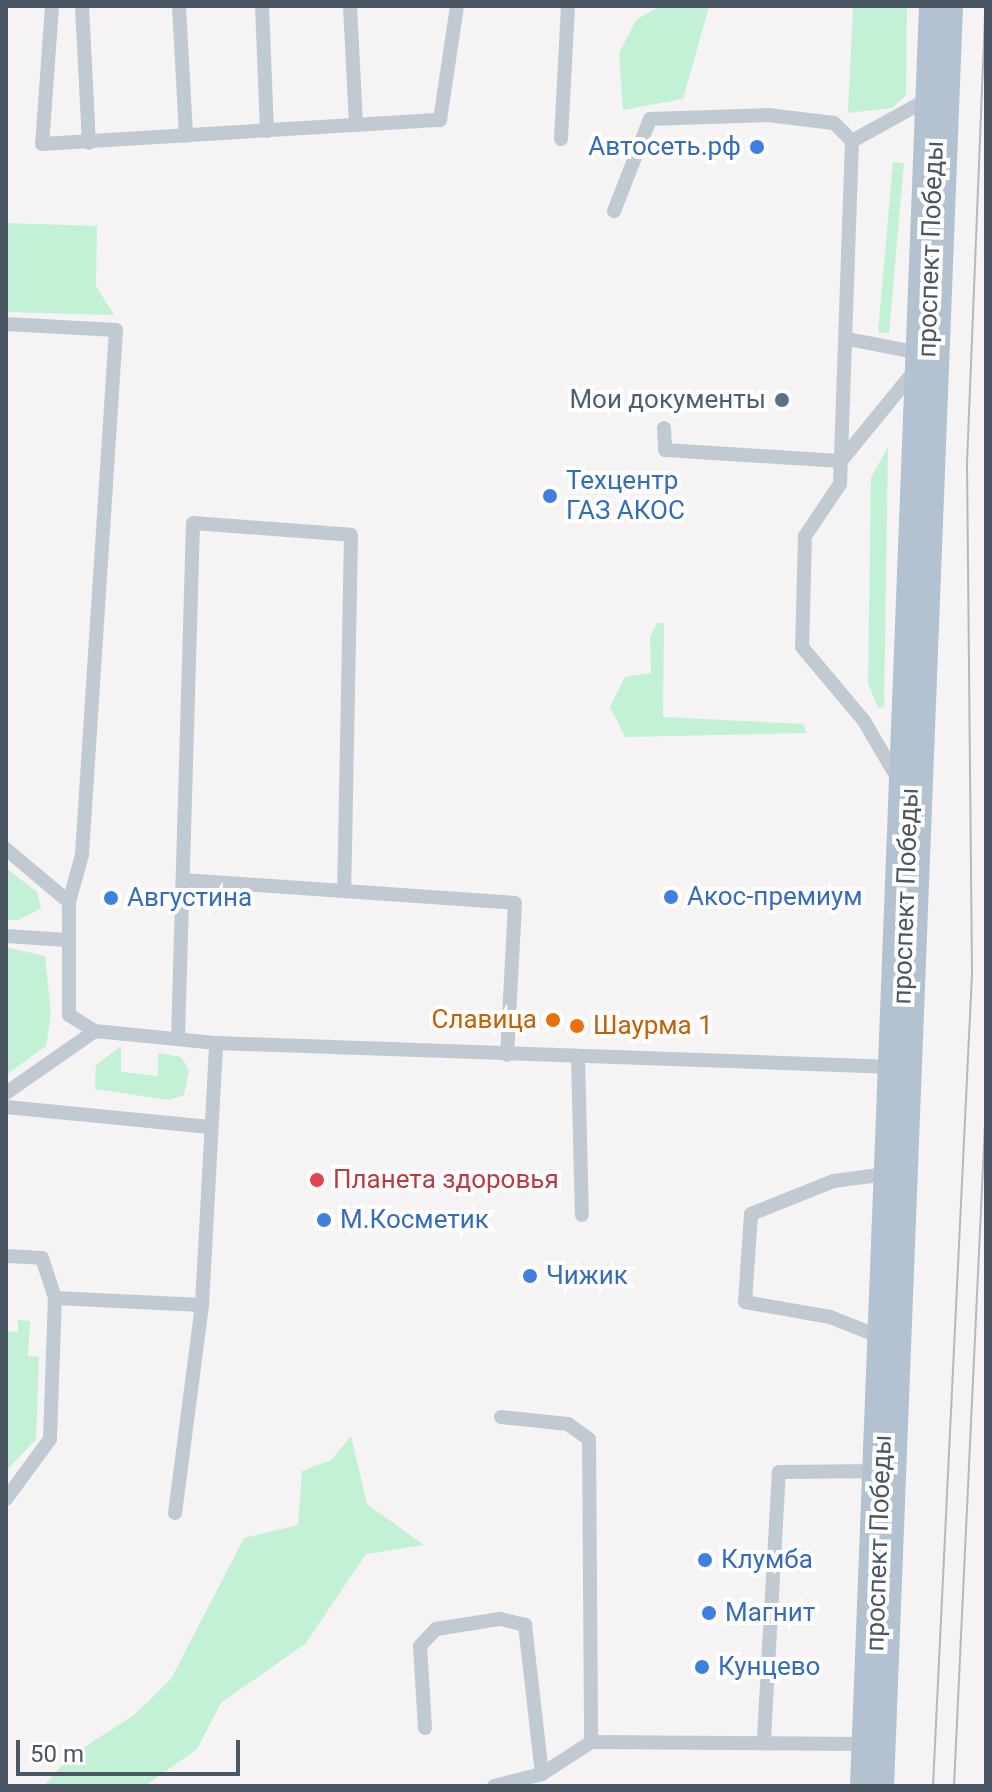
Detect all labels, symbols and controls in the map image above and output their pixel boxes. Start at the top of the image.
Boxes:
place label: Автосеть.рф [588,131,741,163]
marker: Автосеть.рф [748,138,766,156]
street label: проспект Победы [912,140,950,358]
place label: Мои документы [569,384,766,416]
marker: Мои документы [773,391,791,409]
place label: Техцентр ГАЗ АКОС [566,465,685,526]
marker: Техцентр ГАЗ АКОС [541,487,559,505]
street label: проспект Победы [887,787,925,1005]
place label: Акос-премиум [687,881,863,913]
place label: Августина [127,882,252,914]
marker: Акос-премиум [662,888,680,906]
marker: Августина [102,889,120,907]
place label: Славица [431,1004,537,1036]
place label: Шаурма 1 [593,1010,713,1042]
marker: Славица [544,1011,562,1029]
marker: Шаурма 1 [568,1017,586,1035]
place label: Планета здоровья [333,1164,559,1196]
marker: Планета здоровья [308,1171,326,1189]
place label: М.Косметик [340,1204,489,1236]
marker: М.Косметик [315,1211,333,1229]
place label: Чижик [546,1260,628,1292]
marker: Чижик [521,1267,539,1285]
street label: проспект Победы [860,1434,898,1652]
place label: Клумба [721,1544,813,1576]
marker: Клумба [696,1551,714,1569]
place label: Магнит [725,1597,815,1629]
marker: Магнит [700,1604,718,1622]
place label: Кунцево [718,1651,820,1683]
marker: Кунцево [693,1658,711,1676]
scale bar [20,1724,244,1774]
text: 50 m [30,1740,84,1768]

